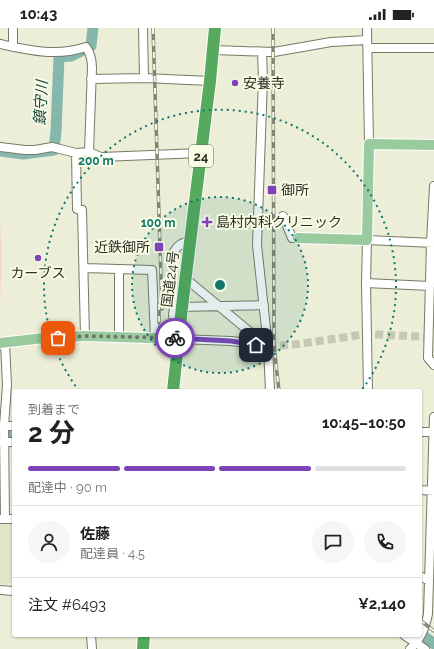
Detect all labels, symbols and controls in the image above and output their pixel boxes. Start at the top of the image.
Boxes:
text: 10:43 [20,5,57,23]
place label: 安養寺 [243,75,285,91]
water label: 鎮守川 [31,78,51,126]
marker: 安養寺 [230,78,240,88]
road number: 24 [189,145,213,167]
text: 200 m [78,154,114,168]
place label: 御所 [281,182,309,198]
marker: 御所 [266,184,278,196]
place label: 島村内科クリニック [216,214,342,230]
text: 100 m [141,216,175,230]
marker: 島村内科クリニック [201,216,213,228]
place label: 近鉄御所 [94,239,150,255]
marker: 近鉄御所 [153,241,165,253]
street label: 国道24号 [159,250,181,308]
marker: カーブス [33,253,43,263]
place label: カーブス [10,265,66,281]
centre of rings [213,278,227,292]
courier [155,318,195,358]
pin [41,321,75,355]
icon: bag [47,327,69,349]
icon: bike [164,327,186,349]
pin [239,328,273,362]
icon: home [245,334,267,356]
text: 到着まで [28,402,80,417]
text: 10:45–10:50 [322,414,406,432]
text: 2 分 [28,418,75,448]
text: 配達中 · 90 m [28,480,107,495]
button: person [28,521,70,563]
button: chat [312,521,354,563]
button: phone [364,521,406,563]
text: 佐藤 [80,525,110,543]
text: 配達員 · 4.5 [80,546,145,561]
text: ¥2,140 [358,595,406,613]
text: 注文 #6493 [28,596,106,614]

